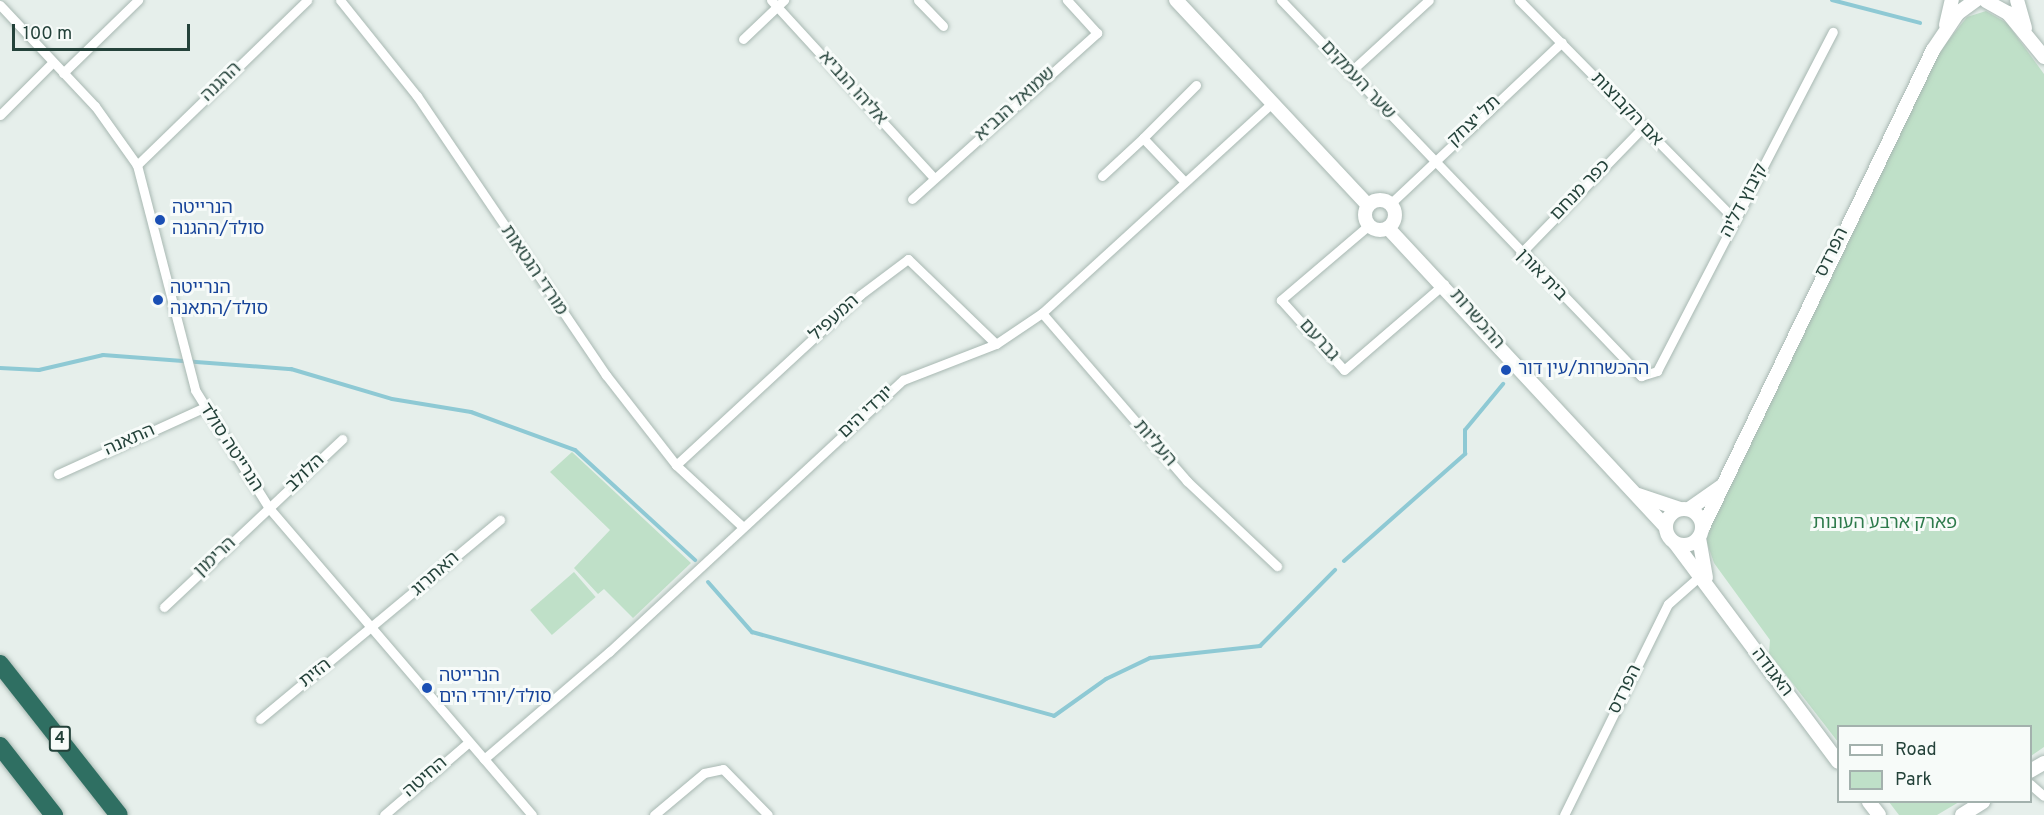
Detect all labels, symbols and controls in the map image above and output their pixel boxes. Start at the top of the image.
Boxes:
scale bar [15,12,194,50]
text: 100 m [23,23,72,46]
street label: שער העמקים [1315,37,1399,125]
street label: אליהו הנביא [813,48,891,130]
street label: ההגנה [197,59,247,107]
street label: שמואל הנביא [971,63,1061,147]
street label: אם הקבוצות [1586,69,1666,151]
street label: תל יצחק [1444,92,1506,152]
street label: כפר מנחם [1547,156,1615,226]
street label: קיבוץ דליה [1717,160,1773,242]
place label: הנרייטה סולד/ההגנה [172,199,264,242]
marker: הנרייטה סולד/ההגנה [153,213,167,227]
street label: מורדי הגטאות [495,222,571,320]
street label: הפרדס [1812,225,1854,281]
street label: בית אורן [1511,246,1571,306]
place label: הנרייטה סולד/התאנה [170,279,268,322]
street label: ההכשרות [1444,286,1508,354]
street label: המעפיל [806,291,864,347]
marker: הנרייטה סולד/התאנה [151,293,165,307]
street label: גברעם [1294,316,1342,366]
place label: ההכשרות/עין דור [1518,359,1649,381]
marker: ההכשרות/עין דור [1499,363,1513,377]
street label: יורדי הים [835,382,899,444]
street label: הנרייטה סולד [193,400,267,496]
street label: העליות [1128,416,1180,472]
street label: התאנה [101,420,159,462]
street label: הלולב [282,451,330,497]
park label: פארק ארבע העונות [1813,513,1957,535]
street label: הרימון [191,533,241,583]
street label: האתרוג [408,548,464,602]
street label: האגודה [1746,644,1796,702]
street label: הזית [296,655,336,693]
street label: הפרדס [1605,662,1647,718]
place label: הנרייטה סולד/יורדי הים [439,667,552,710]
marker: הנרייטה סולד/יורדי הים [420,681,434,695]
legend [1837,725,2032,803]
road number: 4 [48,726,72,752]
text: Road [1895,739,1937,762]
street label: החיטה [400,753,452,803]
text: Park [1895,769,1932,792]

